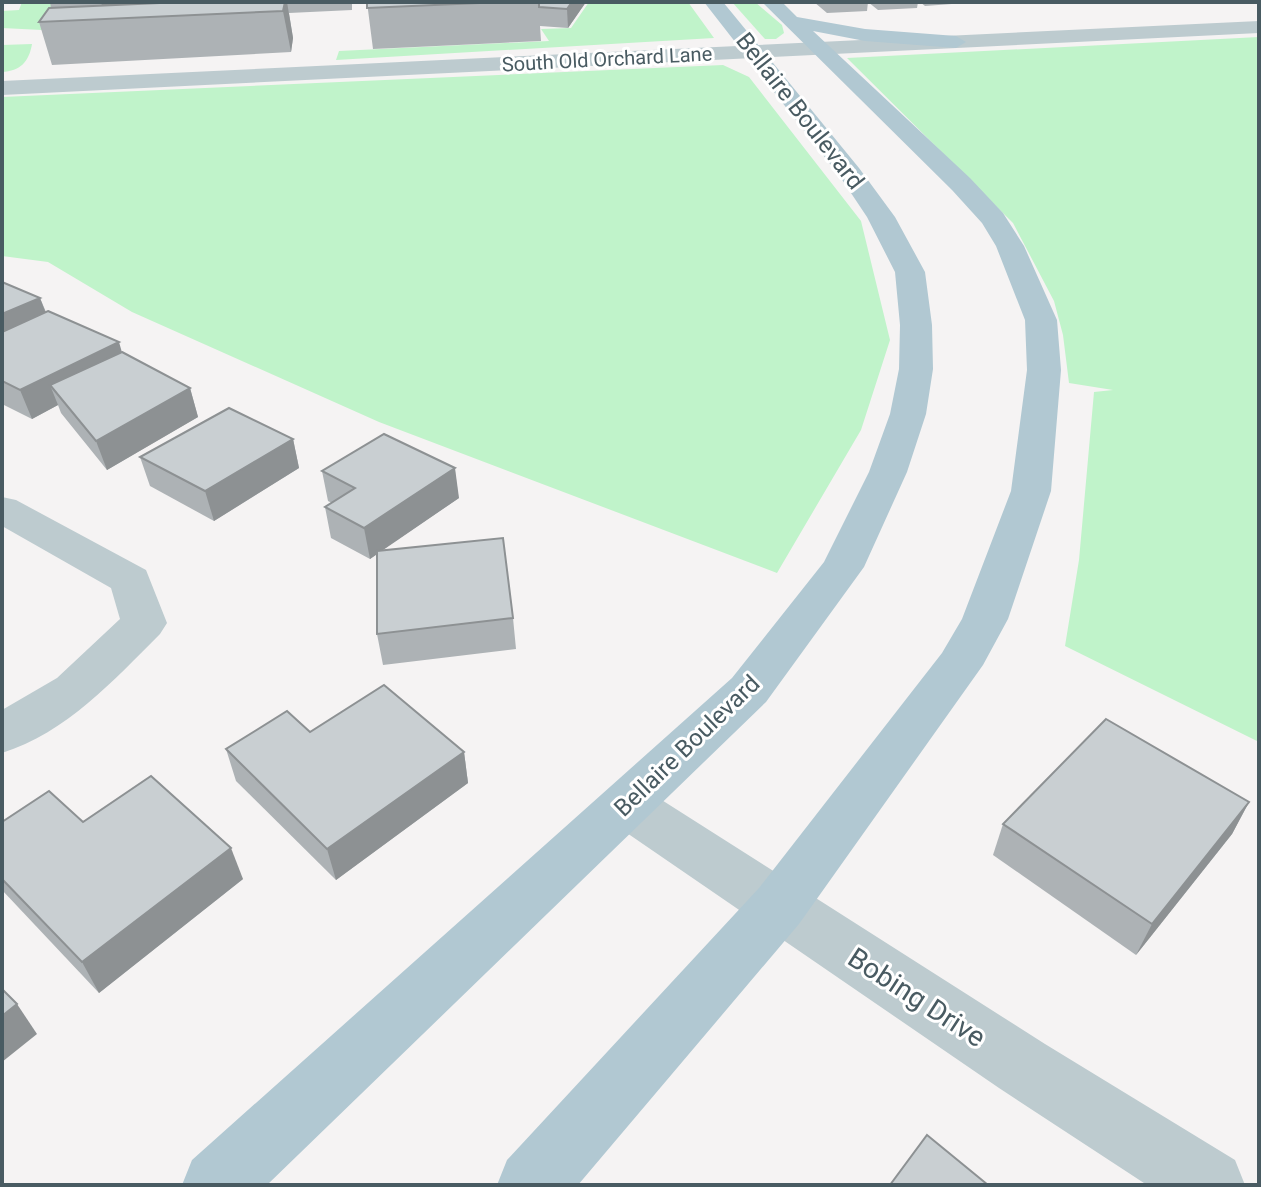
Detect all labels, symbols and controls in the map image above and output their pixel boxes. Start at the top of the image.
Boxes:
street label: Bellaire Boulevard [730,27,870,195]
street label: South Old Orchard Lane [501,42,713,76]
street label: Bellaire Boulevard [609,670,765,822]
street label: Bobing Drive [842,941,992,1054]

